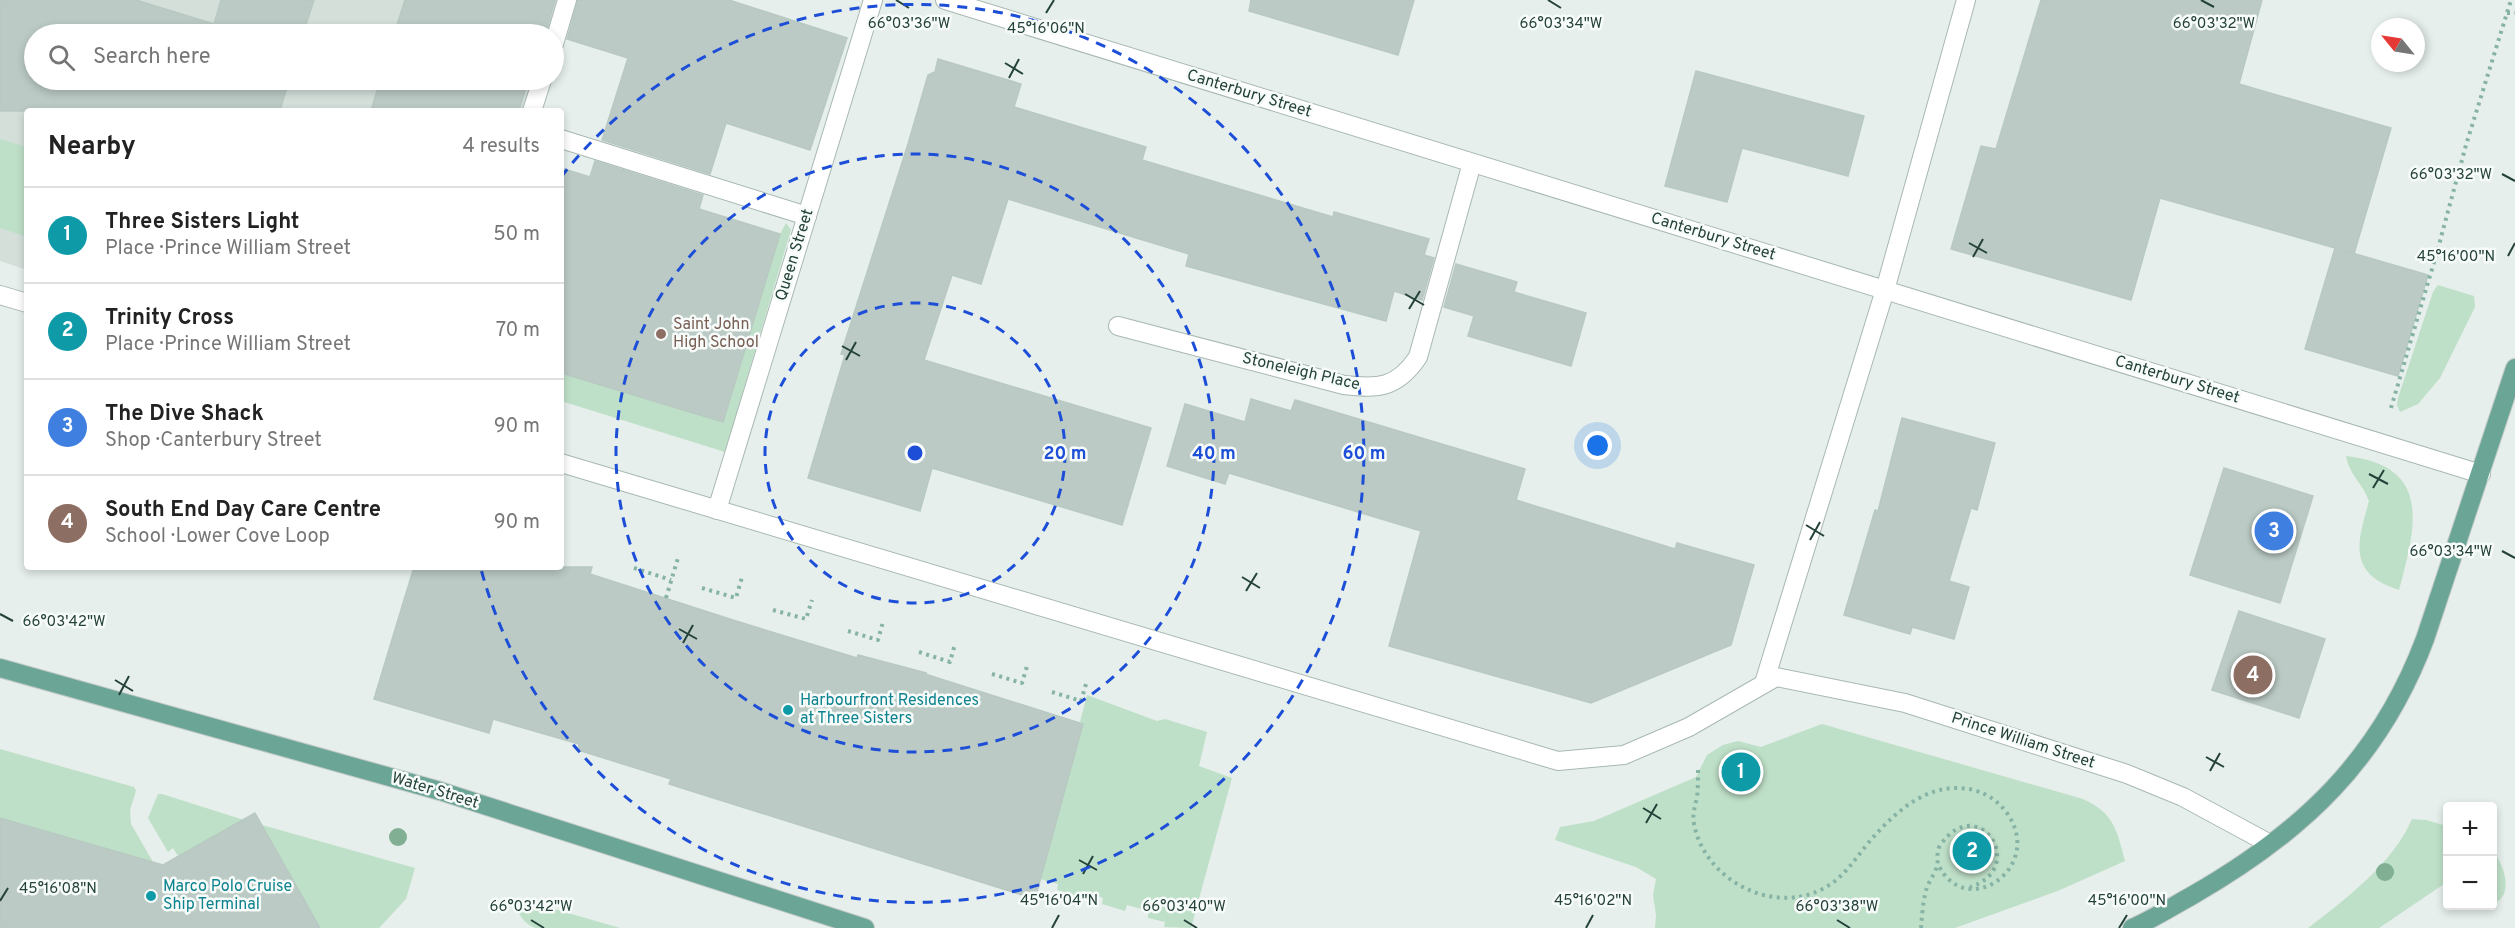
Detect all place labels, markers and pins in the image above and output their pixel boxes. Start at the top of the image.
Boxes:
place label: Saint John High School [673,315,759,353]
marker: Saint John High School [654,327,668,341]
centre of rings [905,443,925,463]
pin: 3 [2254,508,2294,554]
pin: 4 [2234,652,2272,698]
place label: Harbourfront Residences at Three Sisters [800,691,979,729]
marker: Harbourfront Residences at Three Sisters [781,703,795,717]
pin: 1 [1722,750,1760,794]
pin: 2 [1952,828,1992,874]
place label: Marco Polo Cruise Ship Terminal [163,877,292,915]
marker: Marco Polo Cruise Ship Terminal [144,889,158,903]

